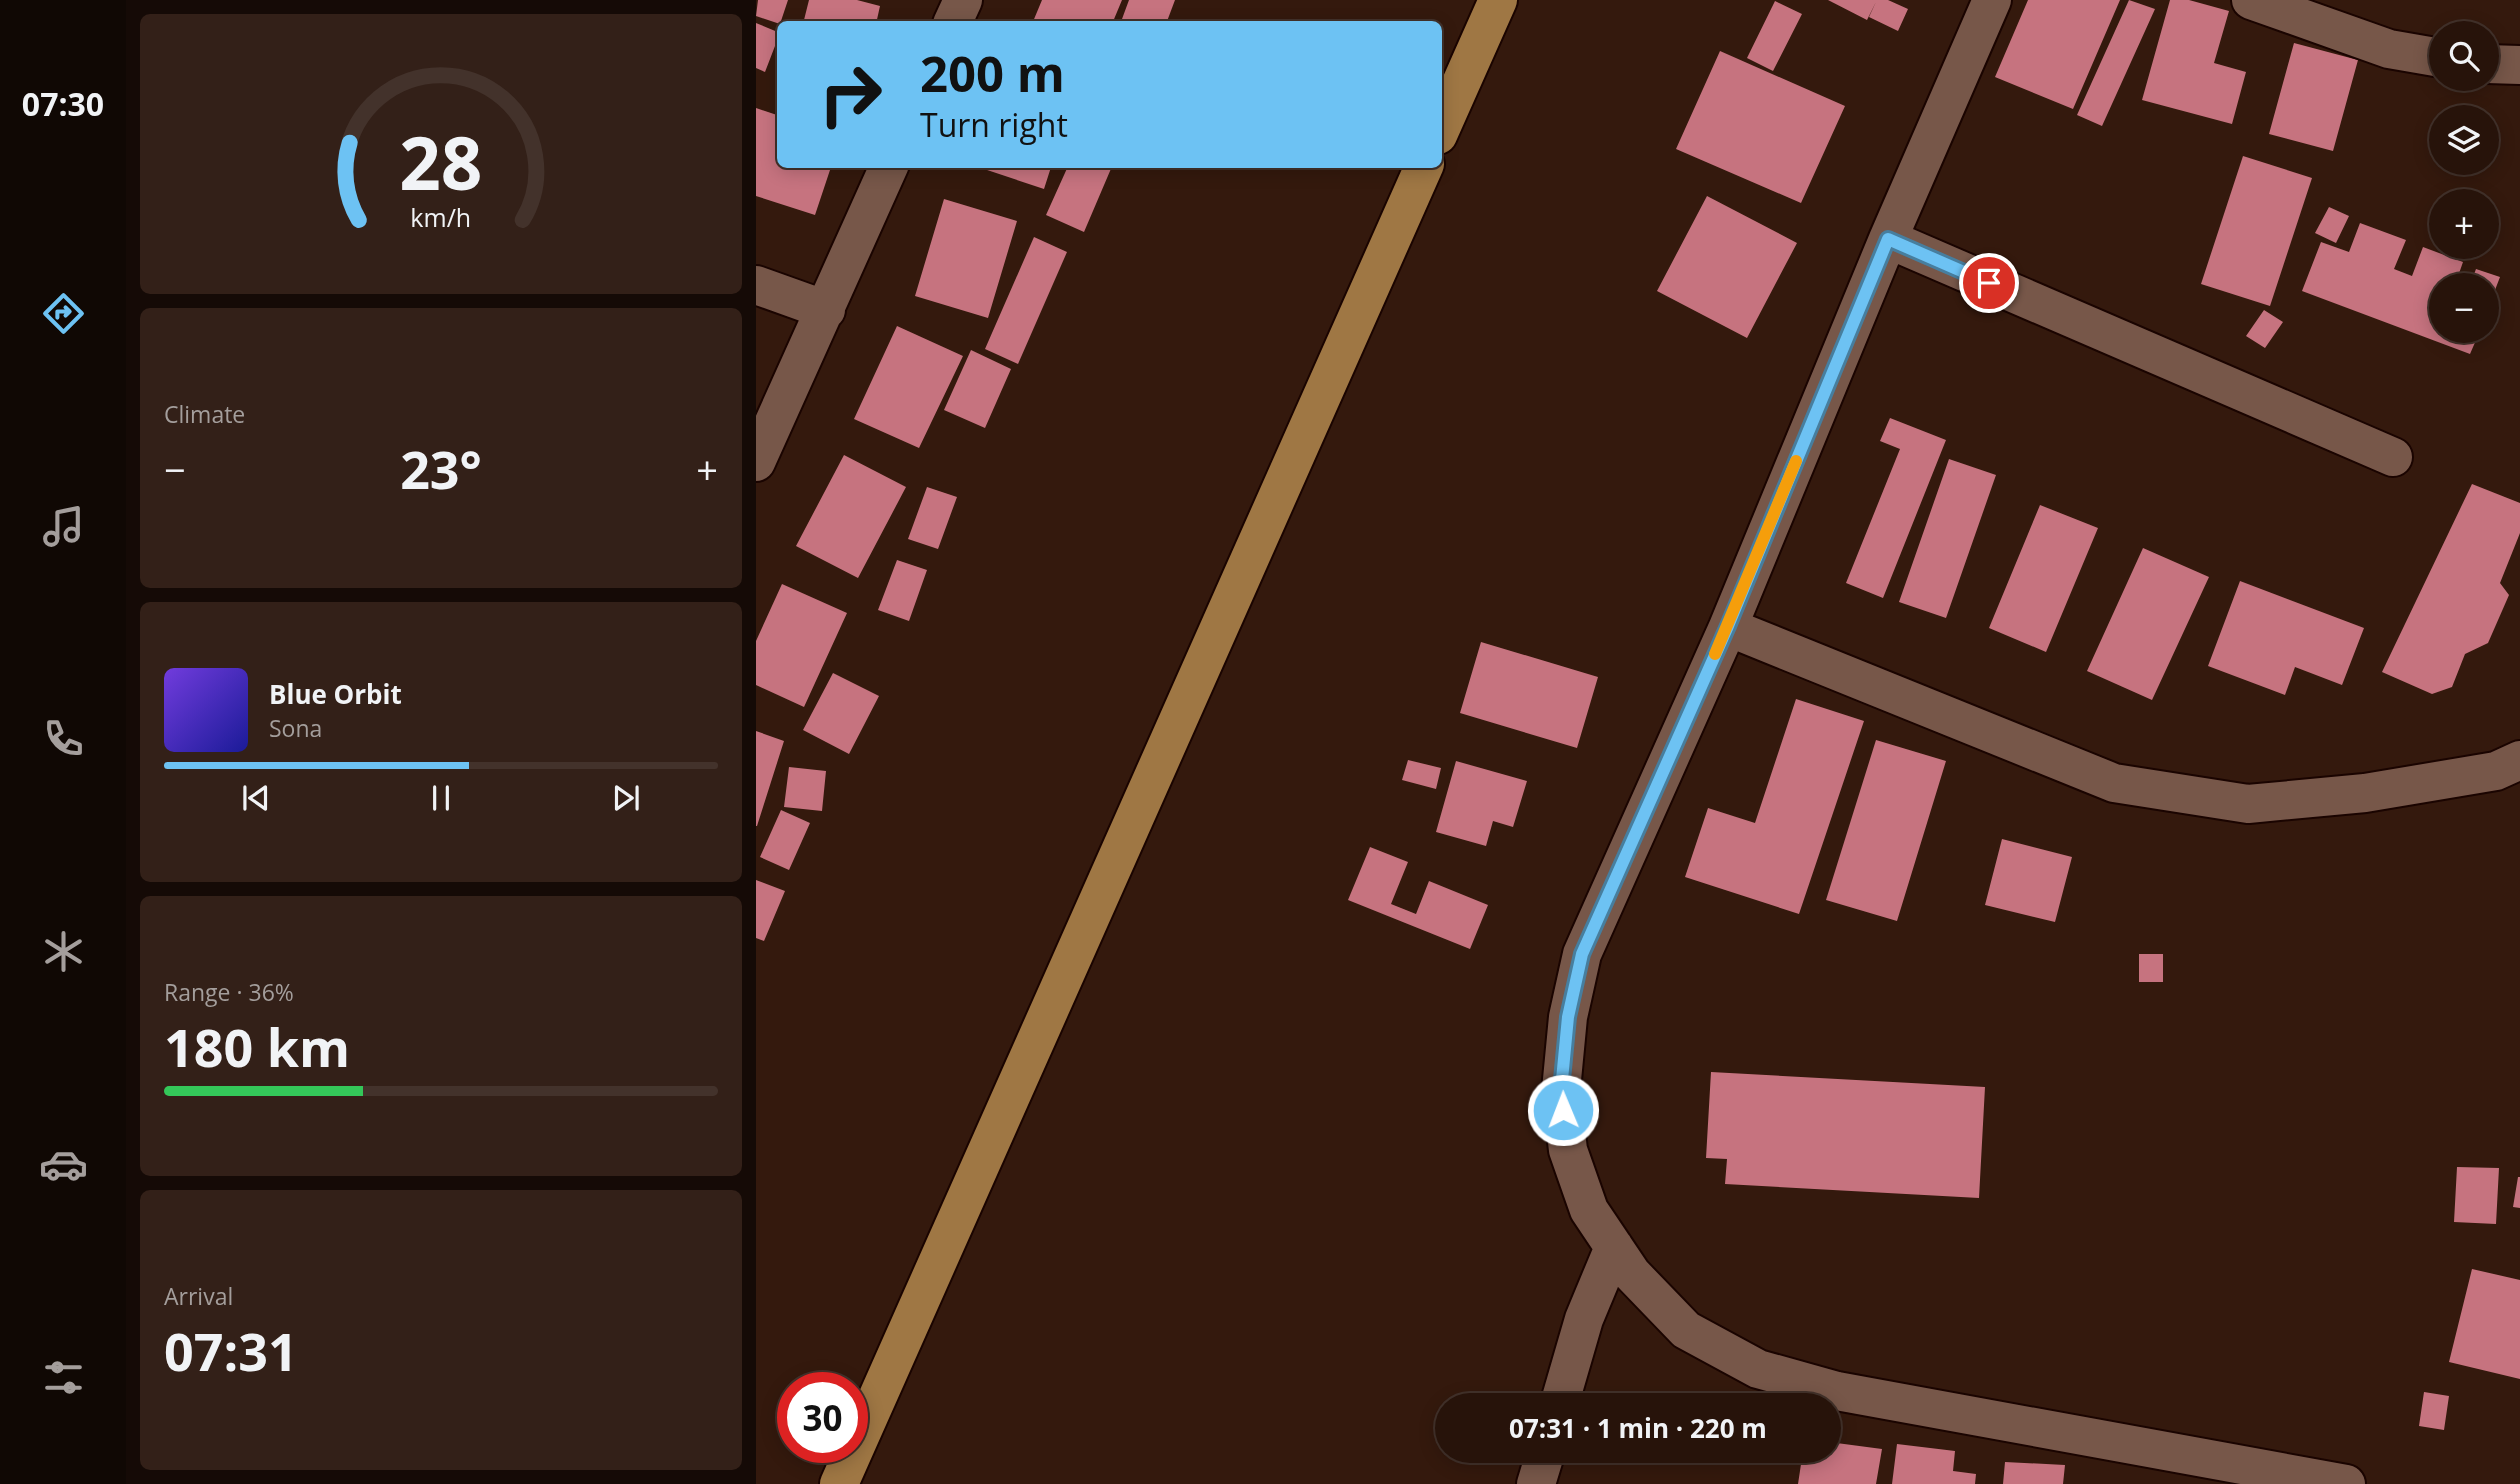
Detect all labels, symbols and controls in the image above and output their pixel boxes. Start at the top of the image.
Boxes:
map controls [2429,21,2499,343]
button: search [2429,21,2499,91]
text: 200 m [920,40,1065,106]
icon: right [805,49,896,140]
text: 07:30 [22,82,104,125]
text: Turn right [920,103,1068,146]
button: layers [2429,105,2499,175]
text: 28 [399,112,483,211]
button: + [2429,189,2499,259]
text: km/h [411,200,471,234]
pin [1959,253,2019,313]
icon: arrive [1970,264,2008,302]
button: − [2429,273,2499,343]
icon: directions [39,289,88,338]
text: Climate [164,398,245,430]
text: 23° [400,433,482,504]
text: − [164,443,186,495]
text: + [696,443,718,495]
icon: music [39,502,88,551]
text: Blue Orbit [269,676,402,712]
text: Sona [269,712,322,744]
icon: phone [39,714,88,763]
icon: previous [237,779,275,817]
icon: pause [422,779,460,817]
icon: next [607,779,645,817]
icon: climate [39,927,88,976]
text: Range · 36% [164,976,294,1008]
text: 180 km [164,1011,350,1082]
position arrow [1526,1073,1600,1147]
icon: car [39,1140,88,1189]
text: Arrival [164,1280,233,1312]
text: 07:31 [164,1315,298,1386]
icon: filters [39,1353,88,1402]
speed limit sign: 30 [777,1372,868,1463]
text: 07:31 · 1 min · 220 m [1509,1410,1767,1446]

